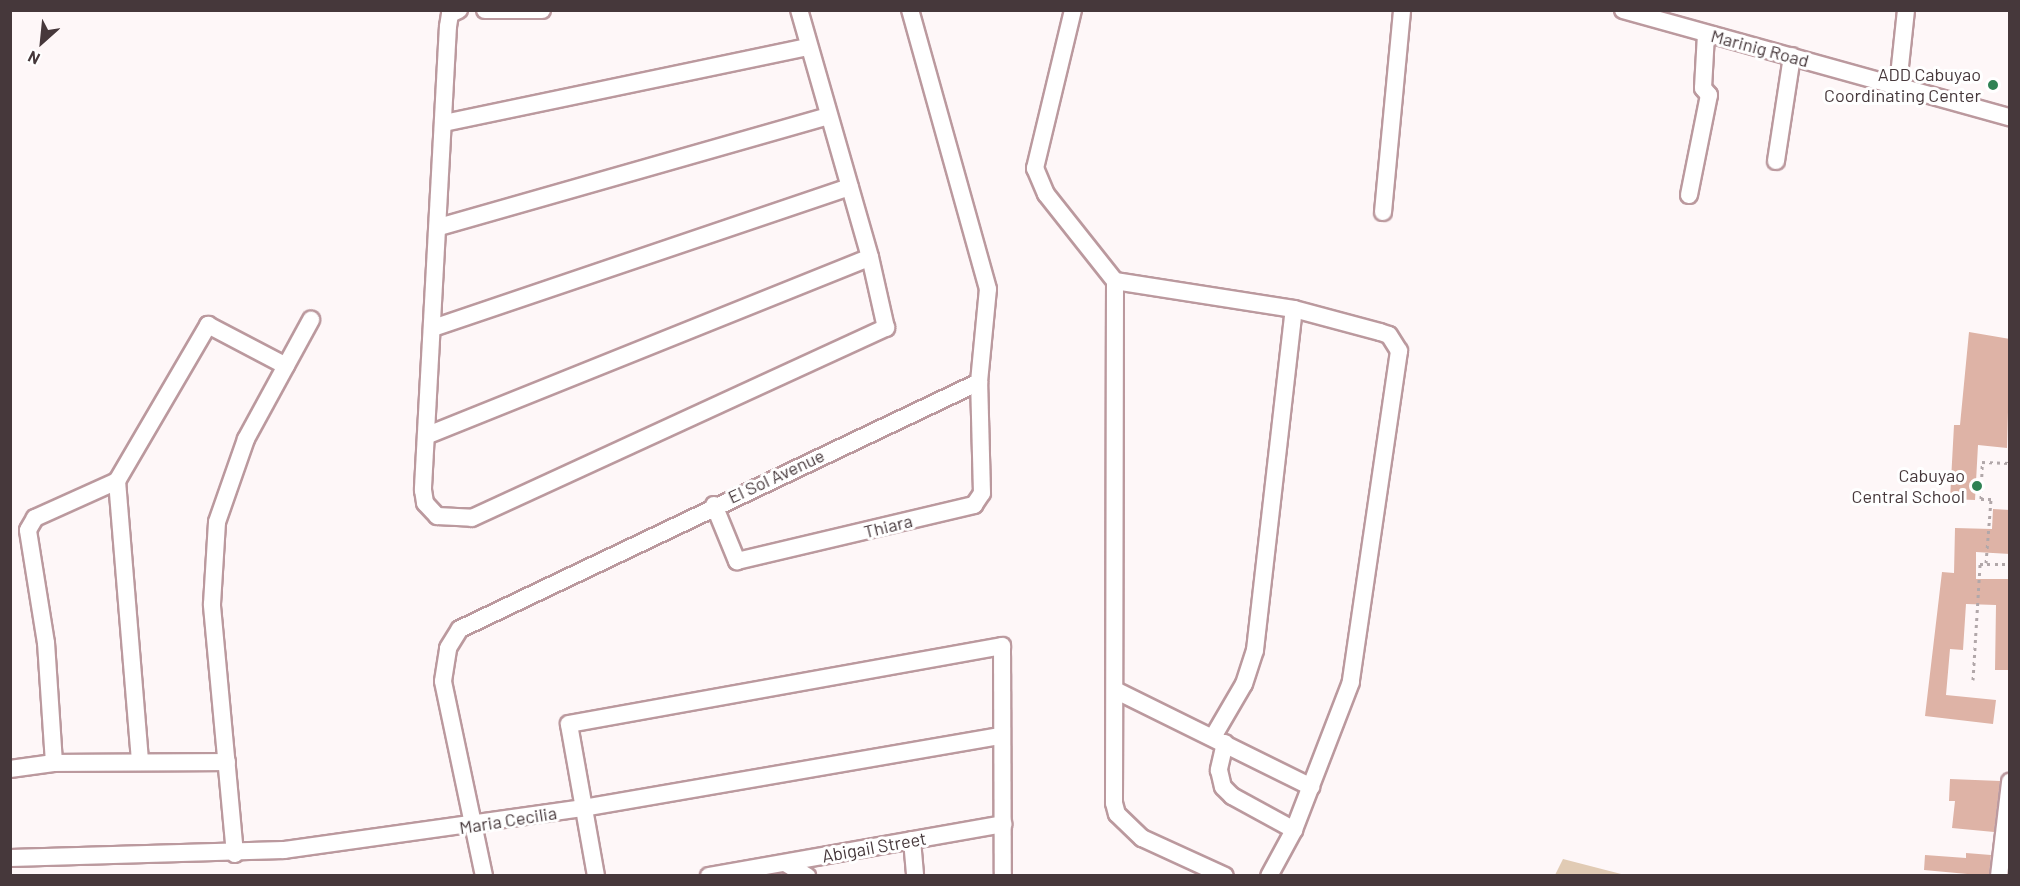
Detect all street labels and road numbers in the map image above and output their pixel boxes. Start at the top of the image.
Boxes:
street label: Marinig Road [1709,25,1811,71]
street label: El Sol Avenue [724,444,828,508]
street label: Thiara [861,510,915,542]
street label: Maria Cecilia [458,802,558,838]
street label: Abigail Street [820,827,928,867]

